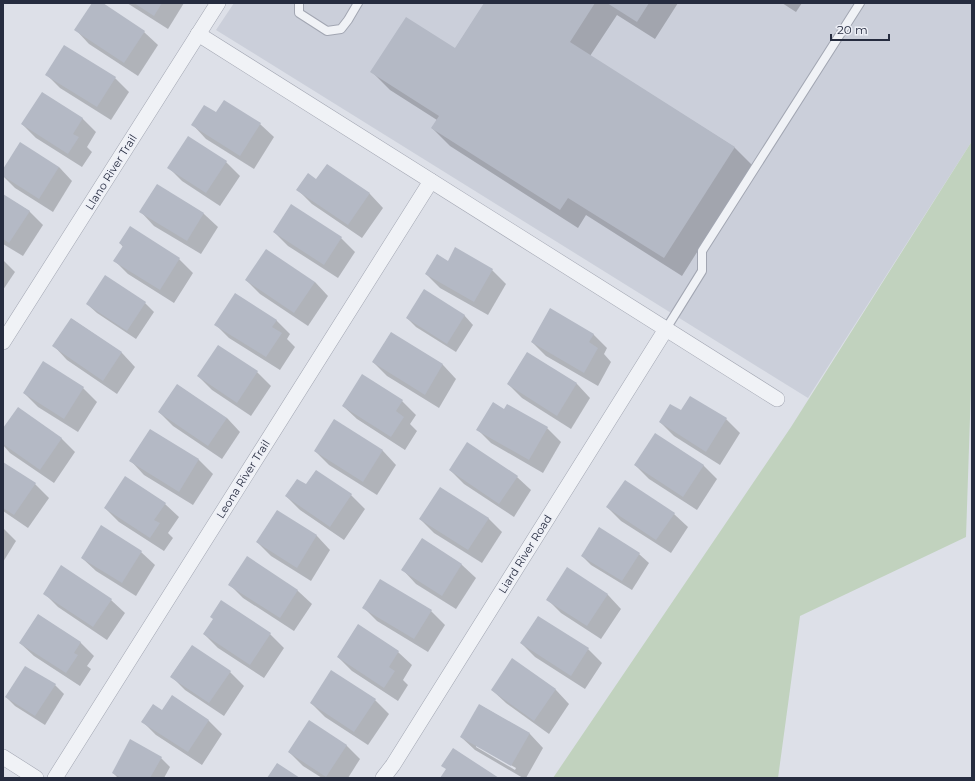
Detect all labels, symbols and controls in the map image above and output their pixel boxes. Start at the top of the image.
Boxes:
scale bar [831,16,889,42]
text: 20 m [837,22,868,37]
street label: Llano River Trail [82,132,140,212]
street label: Leona River Trail [213,437,273,521]
street label: Liard River Road [495,512,555,596]

